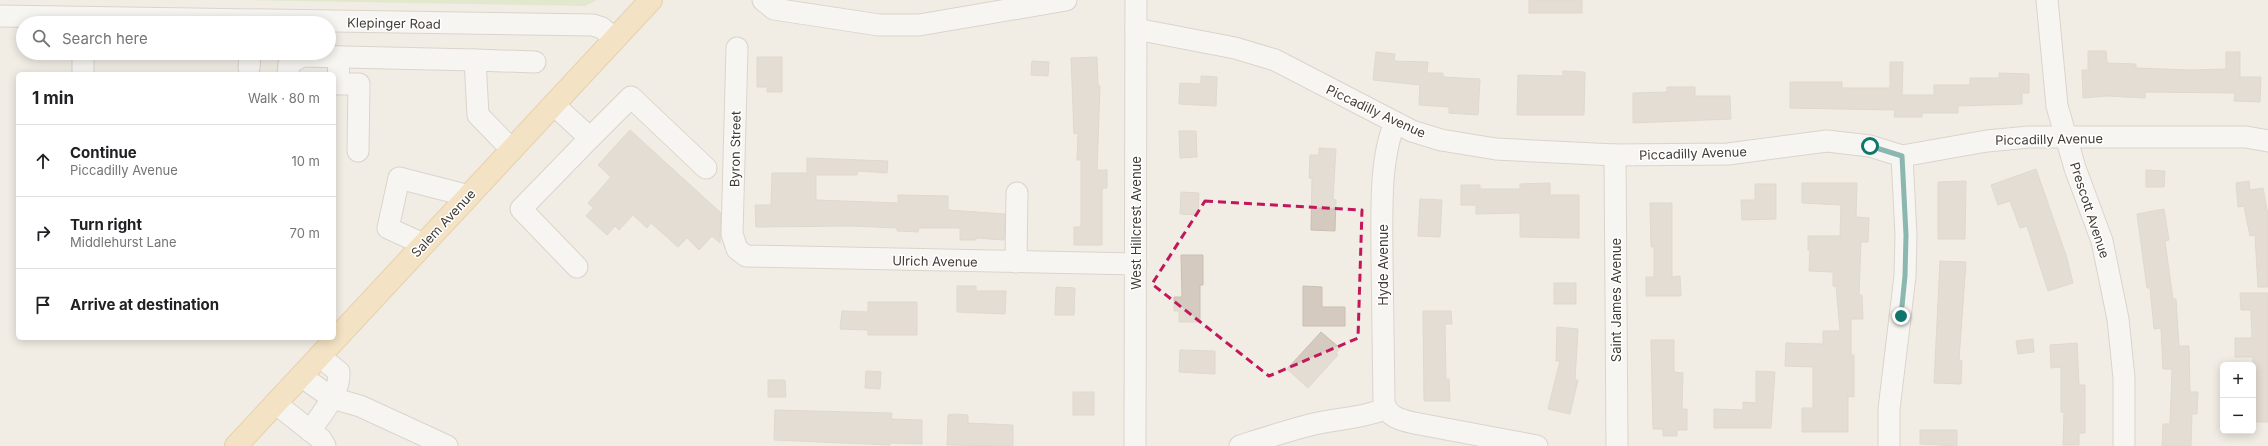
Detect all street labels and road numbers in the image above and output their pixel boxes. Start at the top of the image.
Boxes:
street label: Klepinger Road [347,14,441,32]
street label: Piccadilly Avenue [1324,81,1428,141]
street label: Byron Street [726,111,744,187]
street label: Piccadilly Avenue [1995,130,2103,148]
street label: Piccadilly Avenue [1639,143,1747,163]
street label: West Hillcrest Avenue [1128,156,1144,290]
street label: Prescott Avenue [2067,160,2113,260]
street label: Salem Avenue [407,186,479,260]
street label: Hyde Avenue [1375,224,1391,306]
street label: Saint James Avenue [1608,238,1624,362]
street label: Ulrich Avenue [892,252,978,270]

